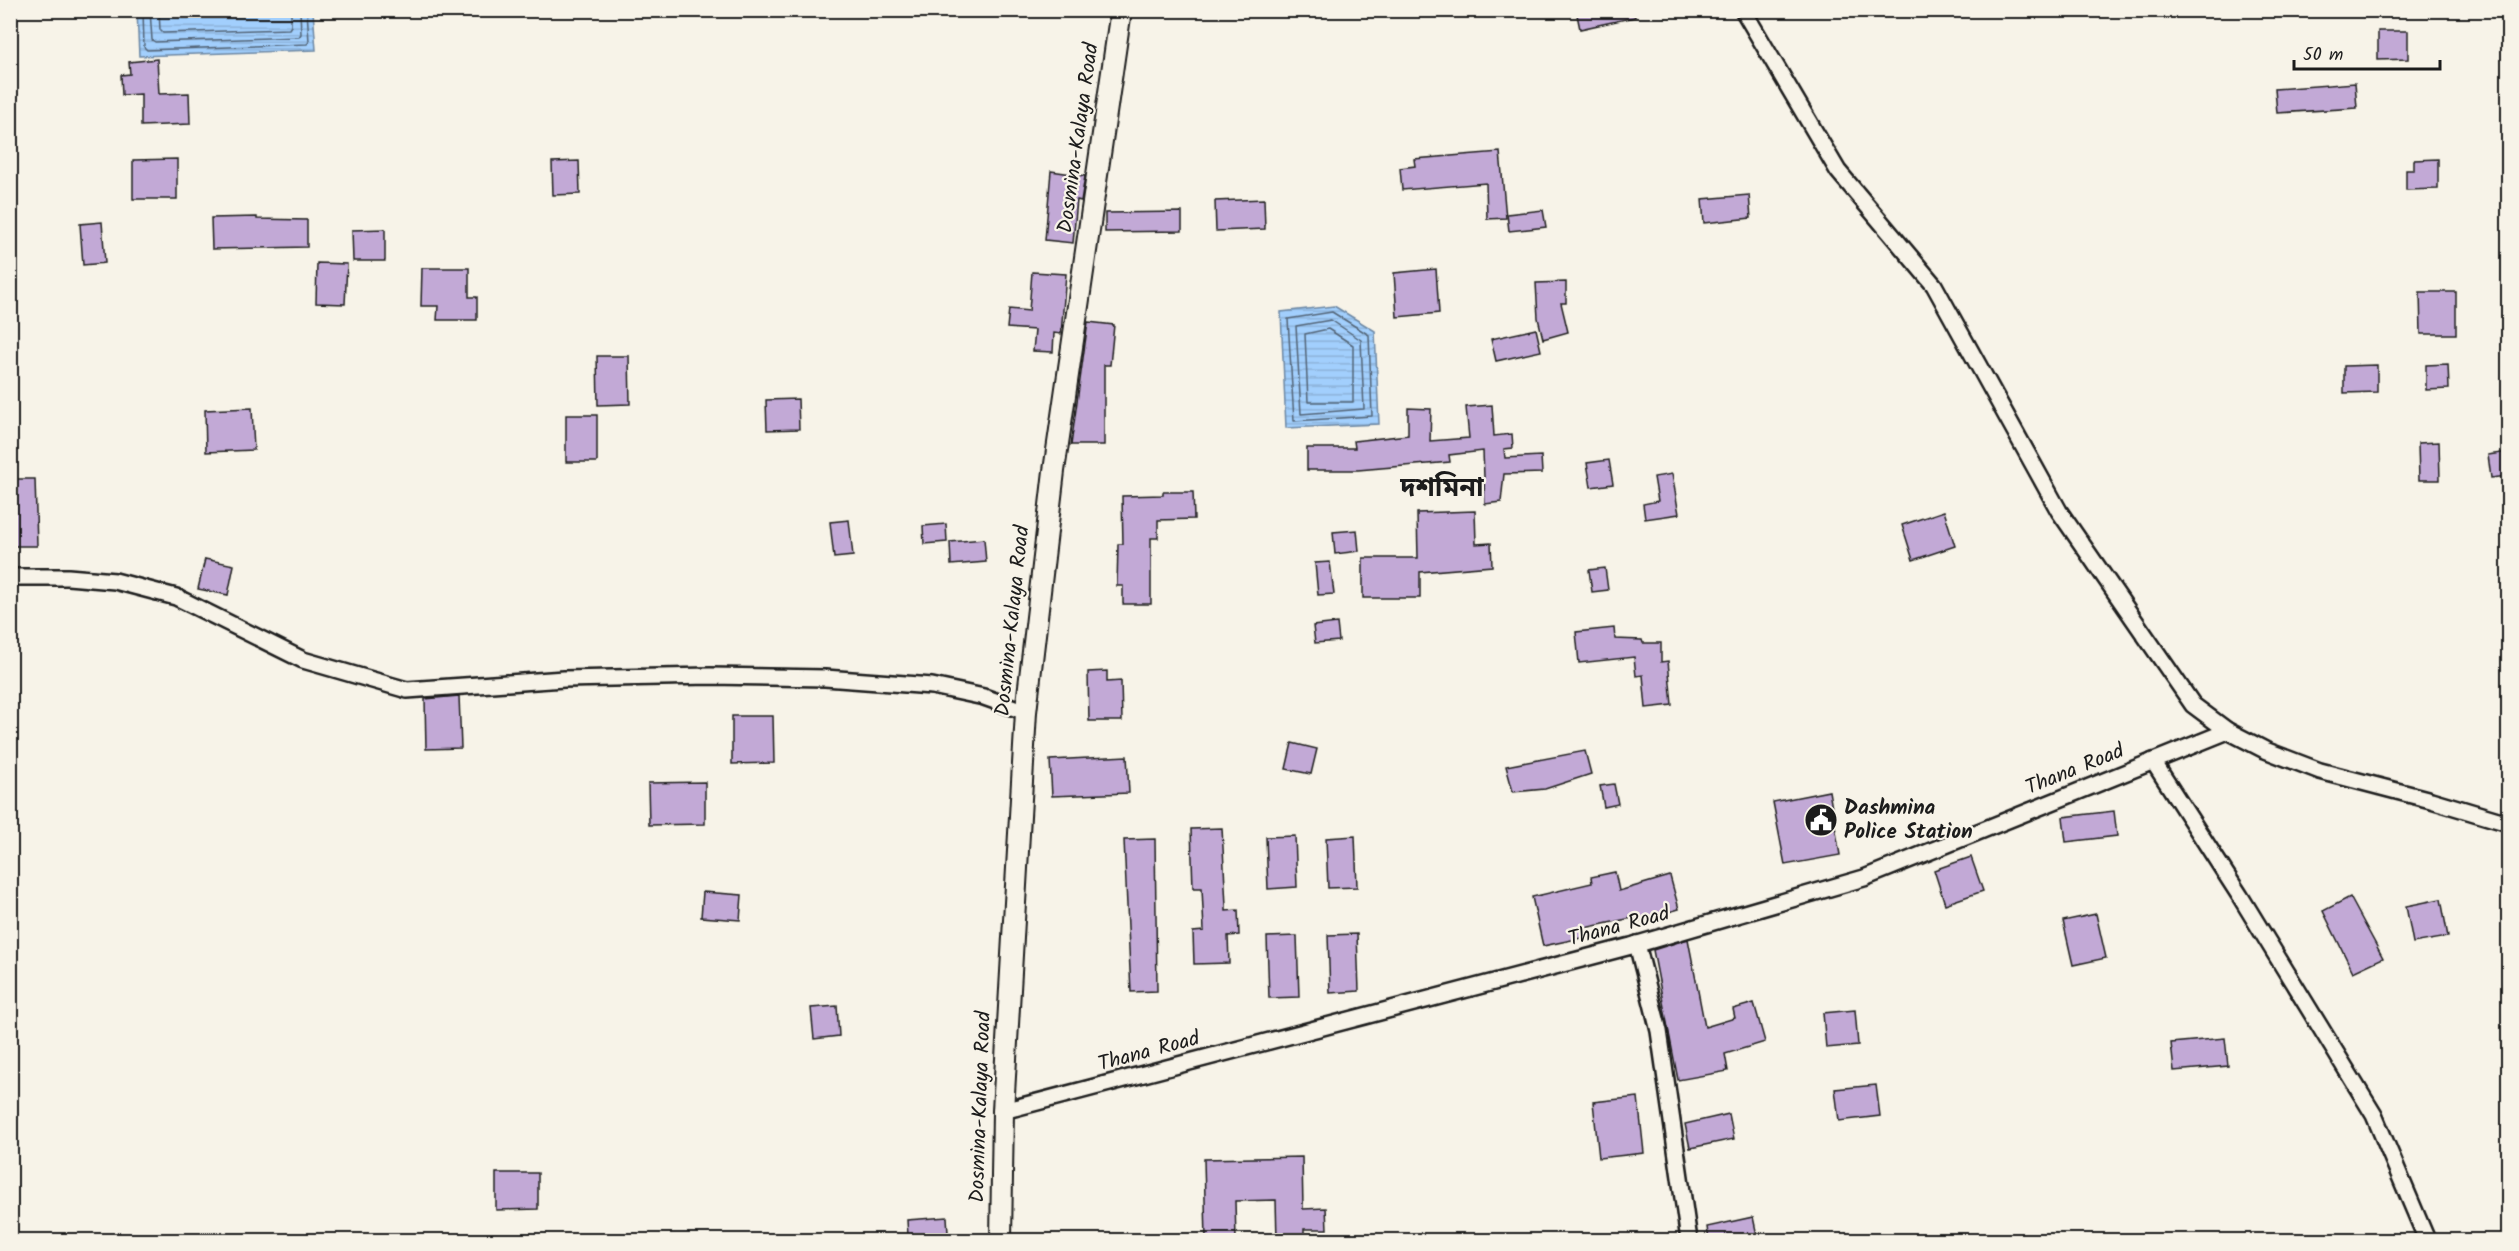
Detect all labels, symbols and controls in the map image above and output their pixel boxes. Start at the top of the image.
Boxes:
scale bar [2294,33,2440,71]
street label: Dosmina-Kalaya Road [1049,40,1109,235]
text: 50 m [2303,41,2343,70]
district label: দশমিনা [1399,467,1484,510]
street label: Dosmina-Kalaya Road [987,523,1039,718]
street label: Thana Road [2021,735,2130,805]
place label: Dashmina Police Station [1844,792,1973,849]
public building icon: Dashmina Police Station [1803,802,1839,838]
street label: Thana Road [1565,897,1674,956]
street label: Dosmina-Kalaya Road [961,1010,1001,1203]
street label: Thana Road [1095,1022,1204,1081]

